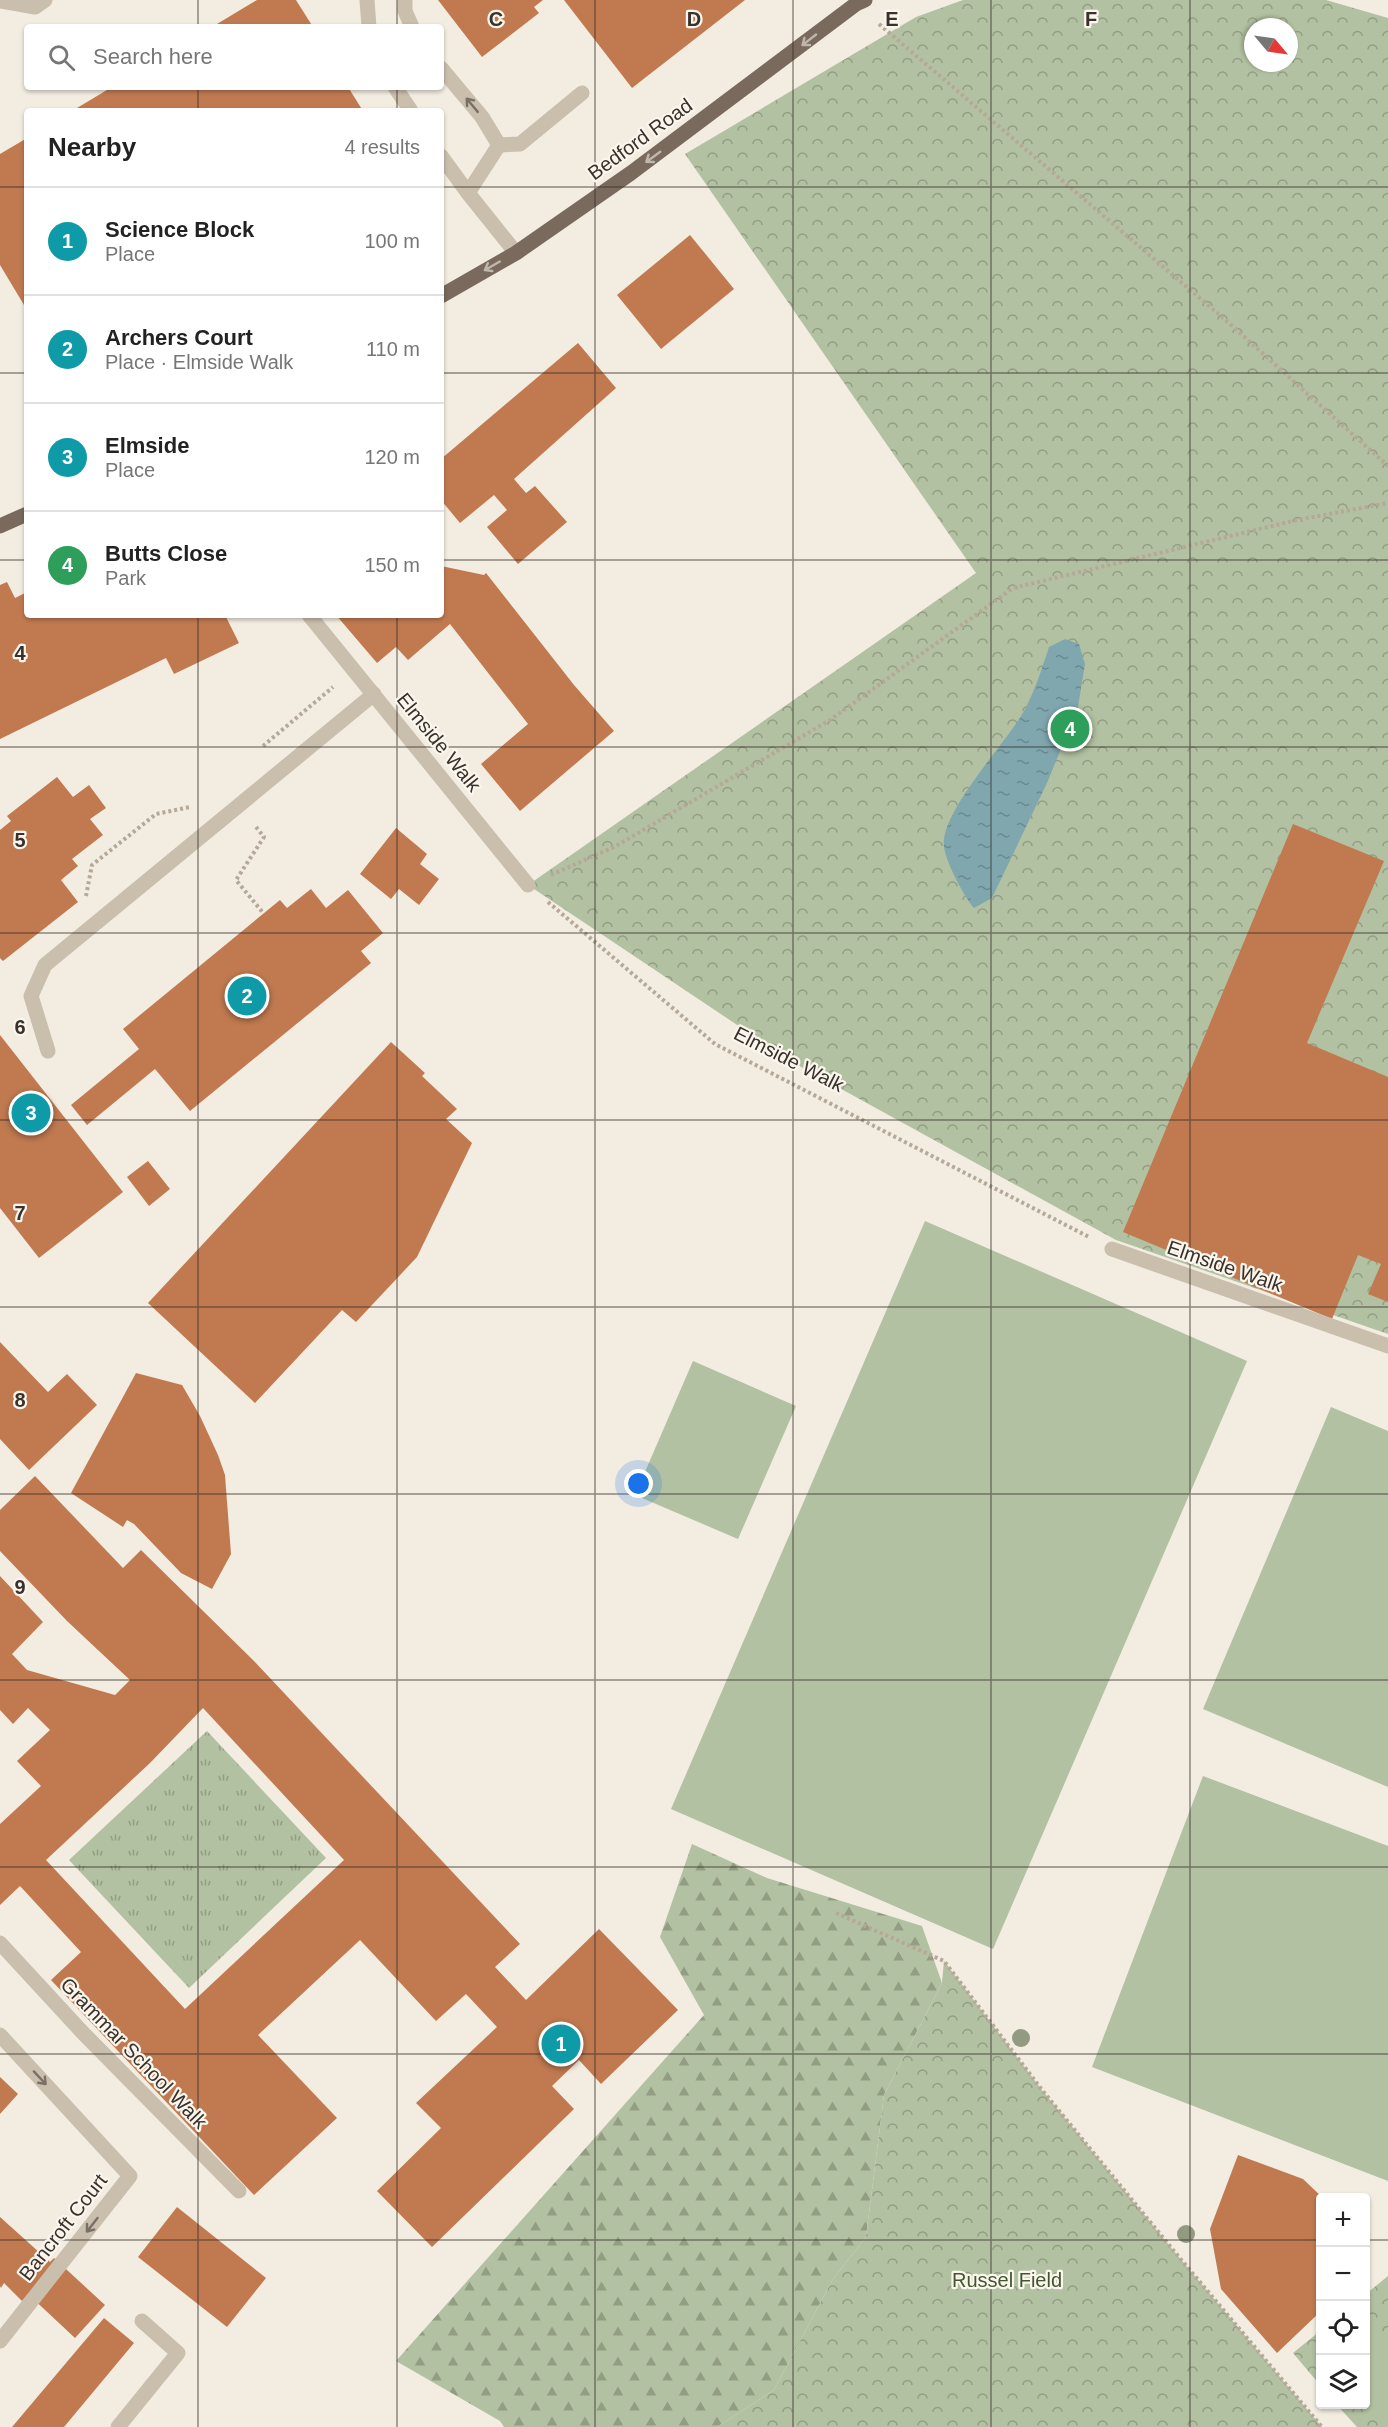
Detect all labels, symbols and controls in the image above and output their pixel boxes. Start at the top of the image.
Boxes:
text: C [489,8,503,30]
text: D [687,8,701,30]
text: E [885,8,899,30]
text: F [1085,8,1097,30]
north arrow [1244,18,1298,72]
search box [24,24,444,90]
one-way arrow [802,33,818,46]
icon: search [45,41,78,74]
text: Search here [93,44,213,69]
street label: Bedford Road [584,94,696,184]
one-way arrow [465,98,479,113]
text: Nearby [48,132,136,162]
text: 4 results [344,136,420,158]
one-way arrow [646,151,662,163]
text: Science Block [105,217,254,242]
text: 1 [62,230,73,252]
text: 100 m [364,230,420,252]
text: Place [105,243,155,265]
one-way arrow [484,261,501,273]
text: Archers Court [105,325,253,350]
text: 2 [62,338,73,360]
text: 110 m [366,338,420,360]
text: Place · Elmside Walk [105,351,293,373]
text: Elmside [105,433,189,458]
text: 3 [62,446,73,468]
text: 120 m [364,446,420,468]
text: Place [105,459,155,481]
text: Butts Close [105,541,227,566]
text: 4 [62,554,73,576]
text: 150 m [364,554,420,576]
text: Park [105,567,146,589]
text: 4 [14,642,26,664]
street label: Elmside Walk [393,688,486,796]
pin: 4 [1050,706,1090,752]
text: 5 [14,829,26,851]
pin: 2 [228,974,266,1018]
text: 6 [14,1016,26,1038]
street label: Elmside Walk [730,1022,849,1097]
pin: 3 [12,1090,51,1136]
text: 7 [14,1202,26,1224]
street label: Elmside Walk [1165,1236,1286,1296]
text: 8 [14,1389,26,1411]
your location [624,1469,653,1498]
text: 9 [14,1576,26,1598]
street label: Grammar School Walk [56,1973,212,2133]
pin: 1 [542,2022,580,2066]
one-way arrow [33,2071,47,2086]
street label: Bancroft Court [15,2169,112,2285]
map controls [1316,2193,1370,2409]
button: + [1316,2193,1370,2247]
one-way arrow [85,2217,98,2233]
button: − [1316,2247,1370,2301]
park label: Russel Field [952,2269,1062,2291]
button: locate [1316,2301,1370,2355]
button: layers [1316,2355,1370,2409]

